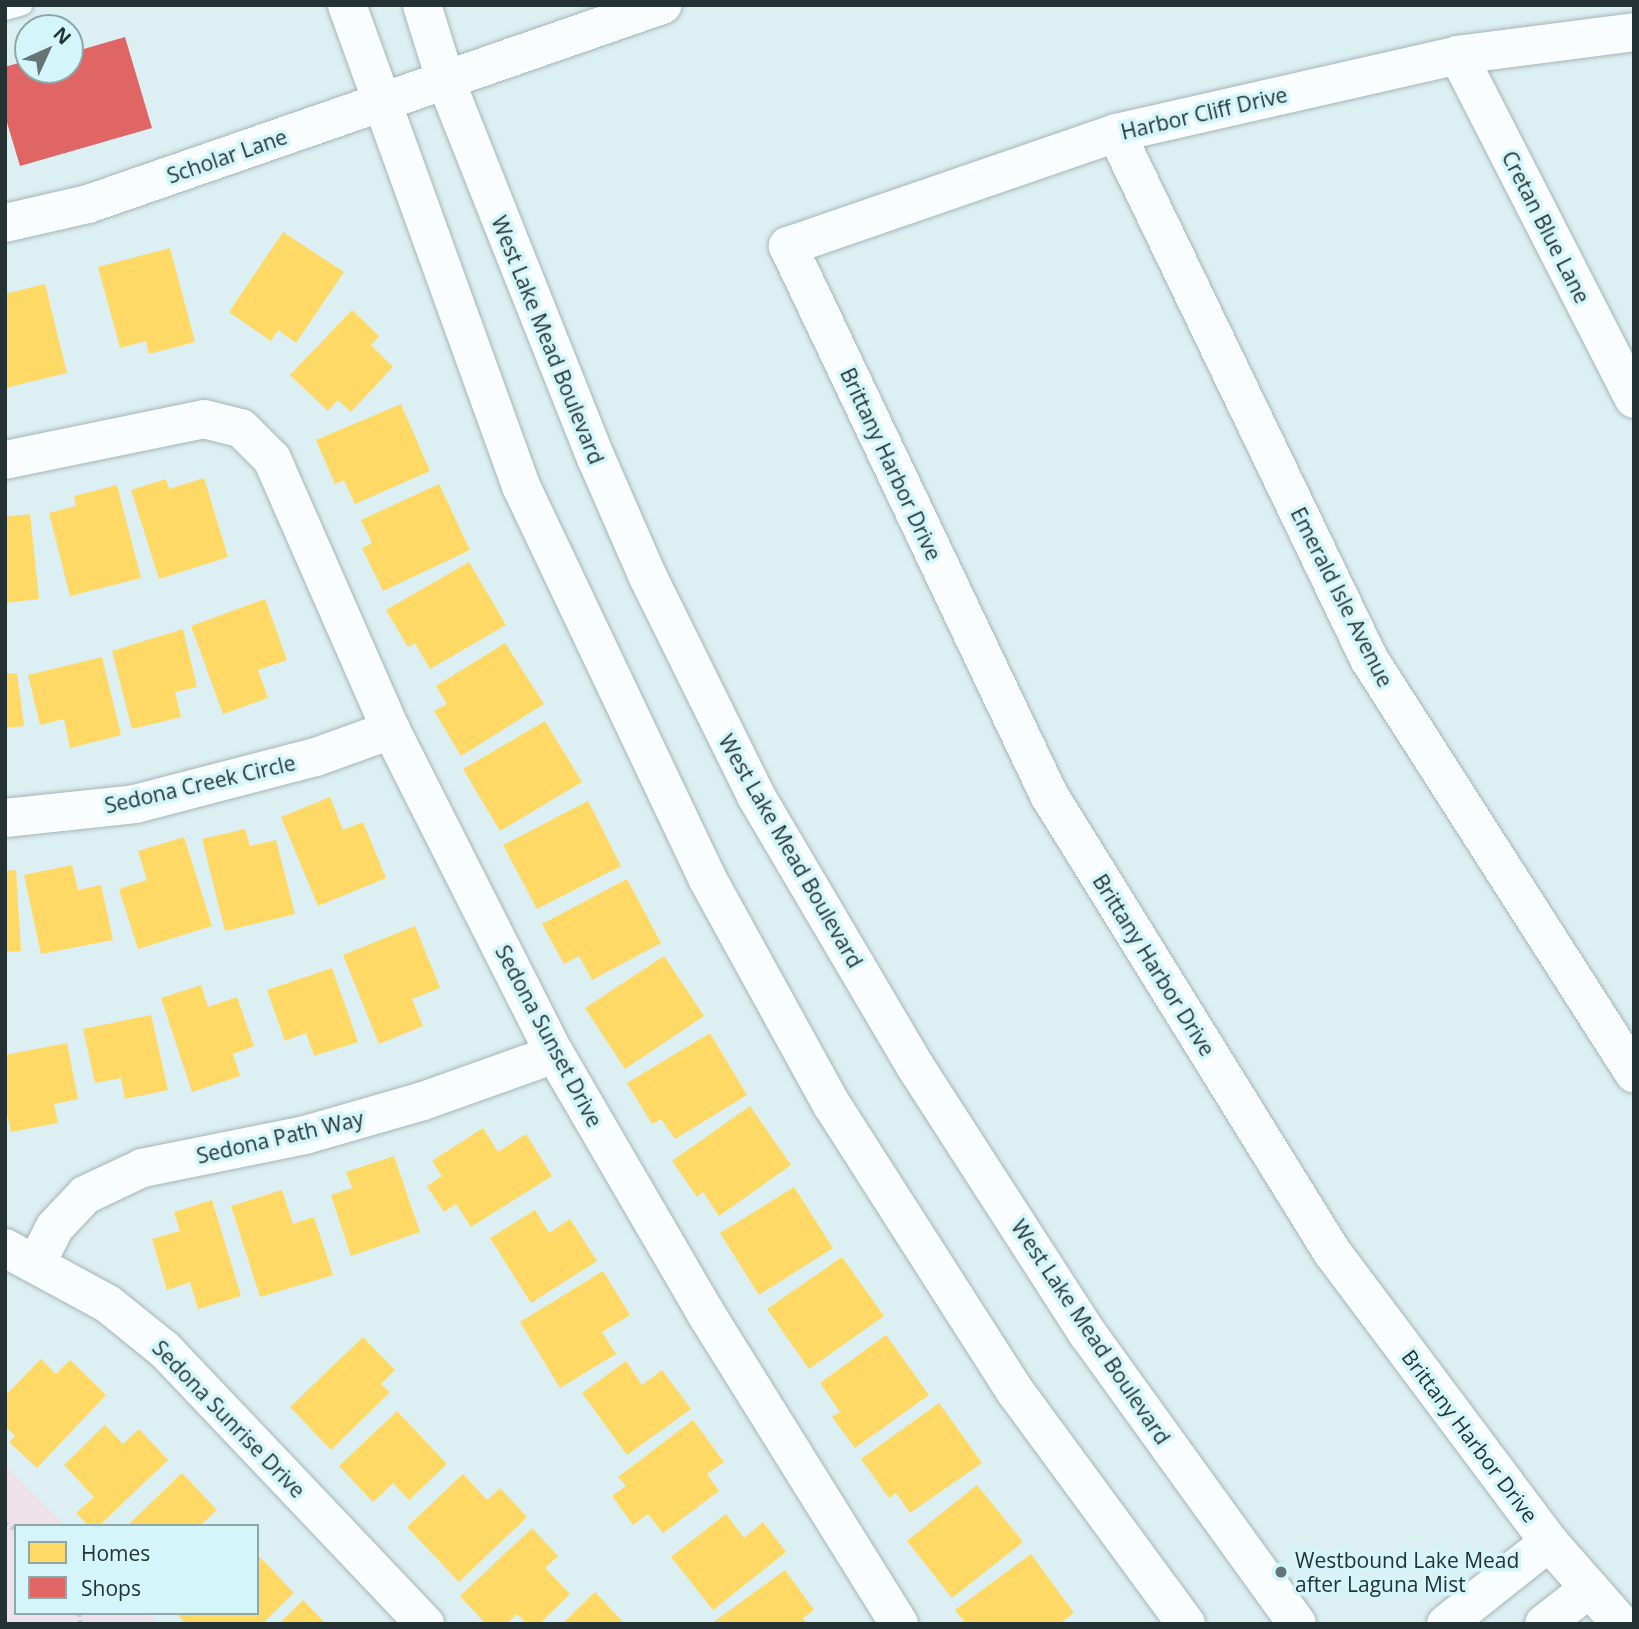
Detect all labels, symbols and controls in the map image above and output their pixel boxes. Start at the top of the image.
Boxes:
north arrow [14,14,84,84]
text: N [48,21,77,50]
street label: Harbor Cliff Drive [1118,82,1290,144]
street label: Scholar Lane [164,124,290,188]
street label: Cretan Blue Lane [1497,147,1595,307]
street label: West Lake Mead Boulevard [487,212,609,468]
street label: Brittany Harbor Drive [835,364,947,564]
street label: Emerald Isle Avenue [1286,503,1398,691]
street label: West Lake Mead Boulevard [714,730,868,972]
street label: Sedona Creek Circle [102,750,298,818]
street label: Brittany Harbor Drive [1088,869,1220,1061]
street label: Sedona Sunset Drive [490,941,608,1131]
street label: Sedona Path Way [194,1106,366,1168]
street label: West Lake Mead Boulevard [1006,1215,1176,1449]
street label: Sedona Sunrise Drive [147,1335,311,1503]
street label: Brittany Harbor Drive [1397,1345,1543,1527]
legend [14,1524,259,1615]
text: Homes [81,1539,150,1567]
place label: Westbound Lake Mead after Laguna Mist [1295,1547,1519,1597]
marker: Westbound Lake Mead after Laguna Mist [1273,1564,1289,1580]
text: Shops [81,1574,141,1602]

